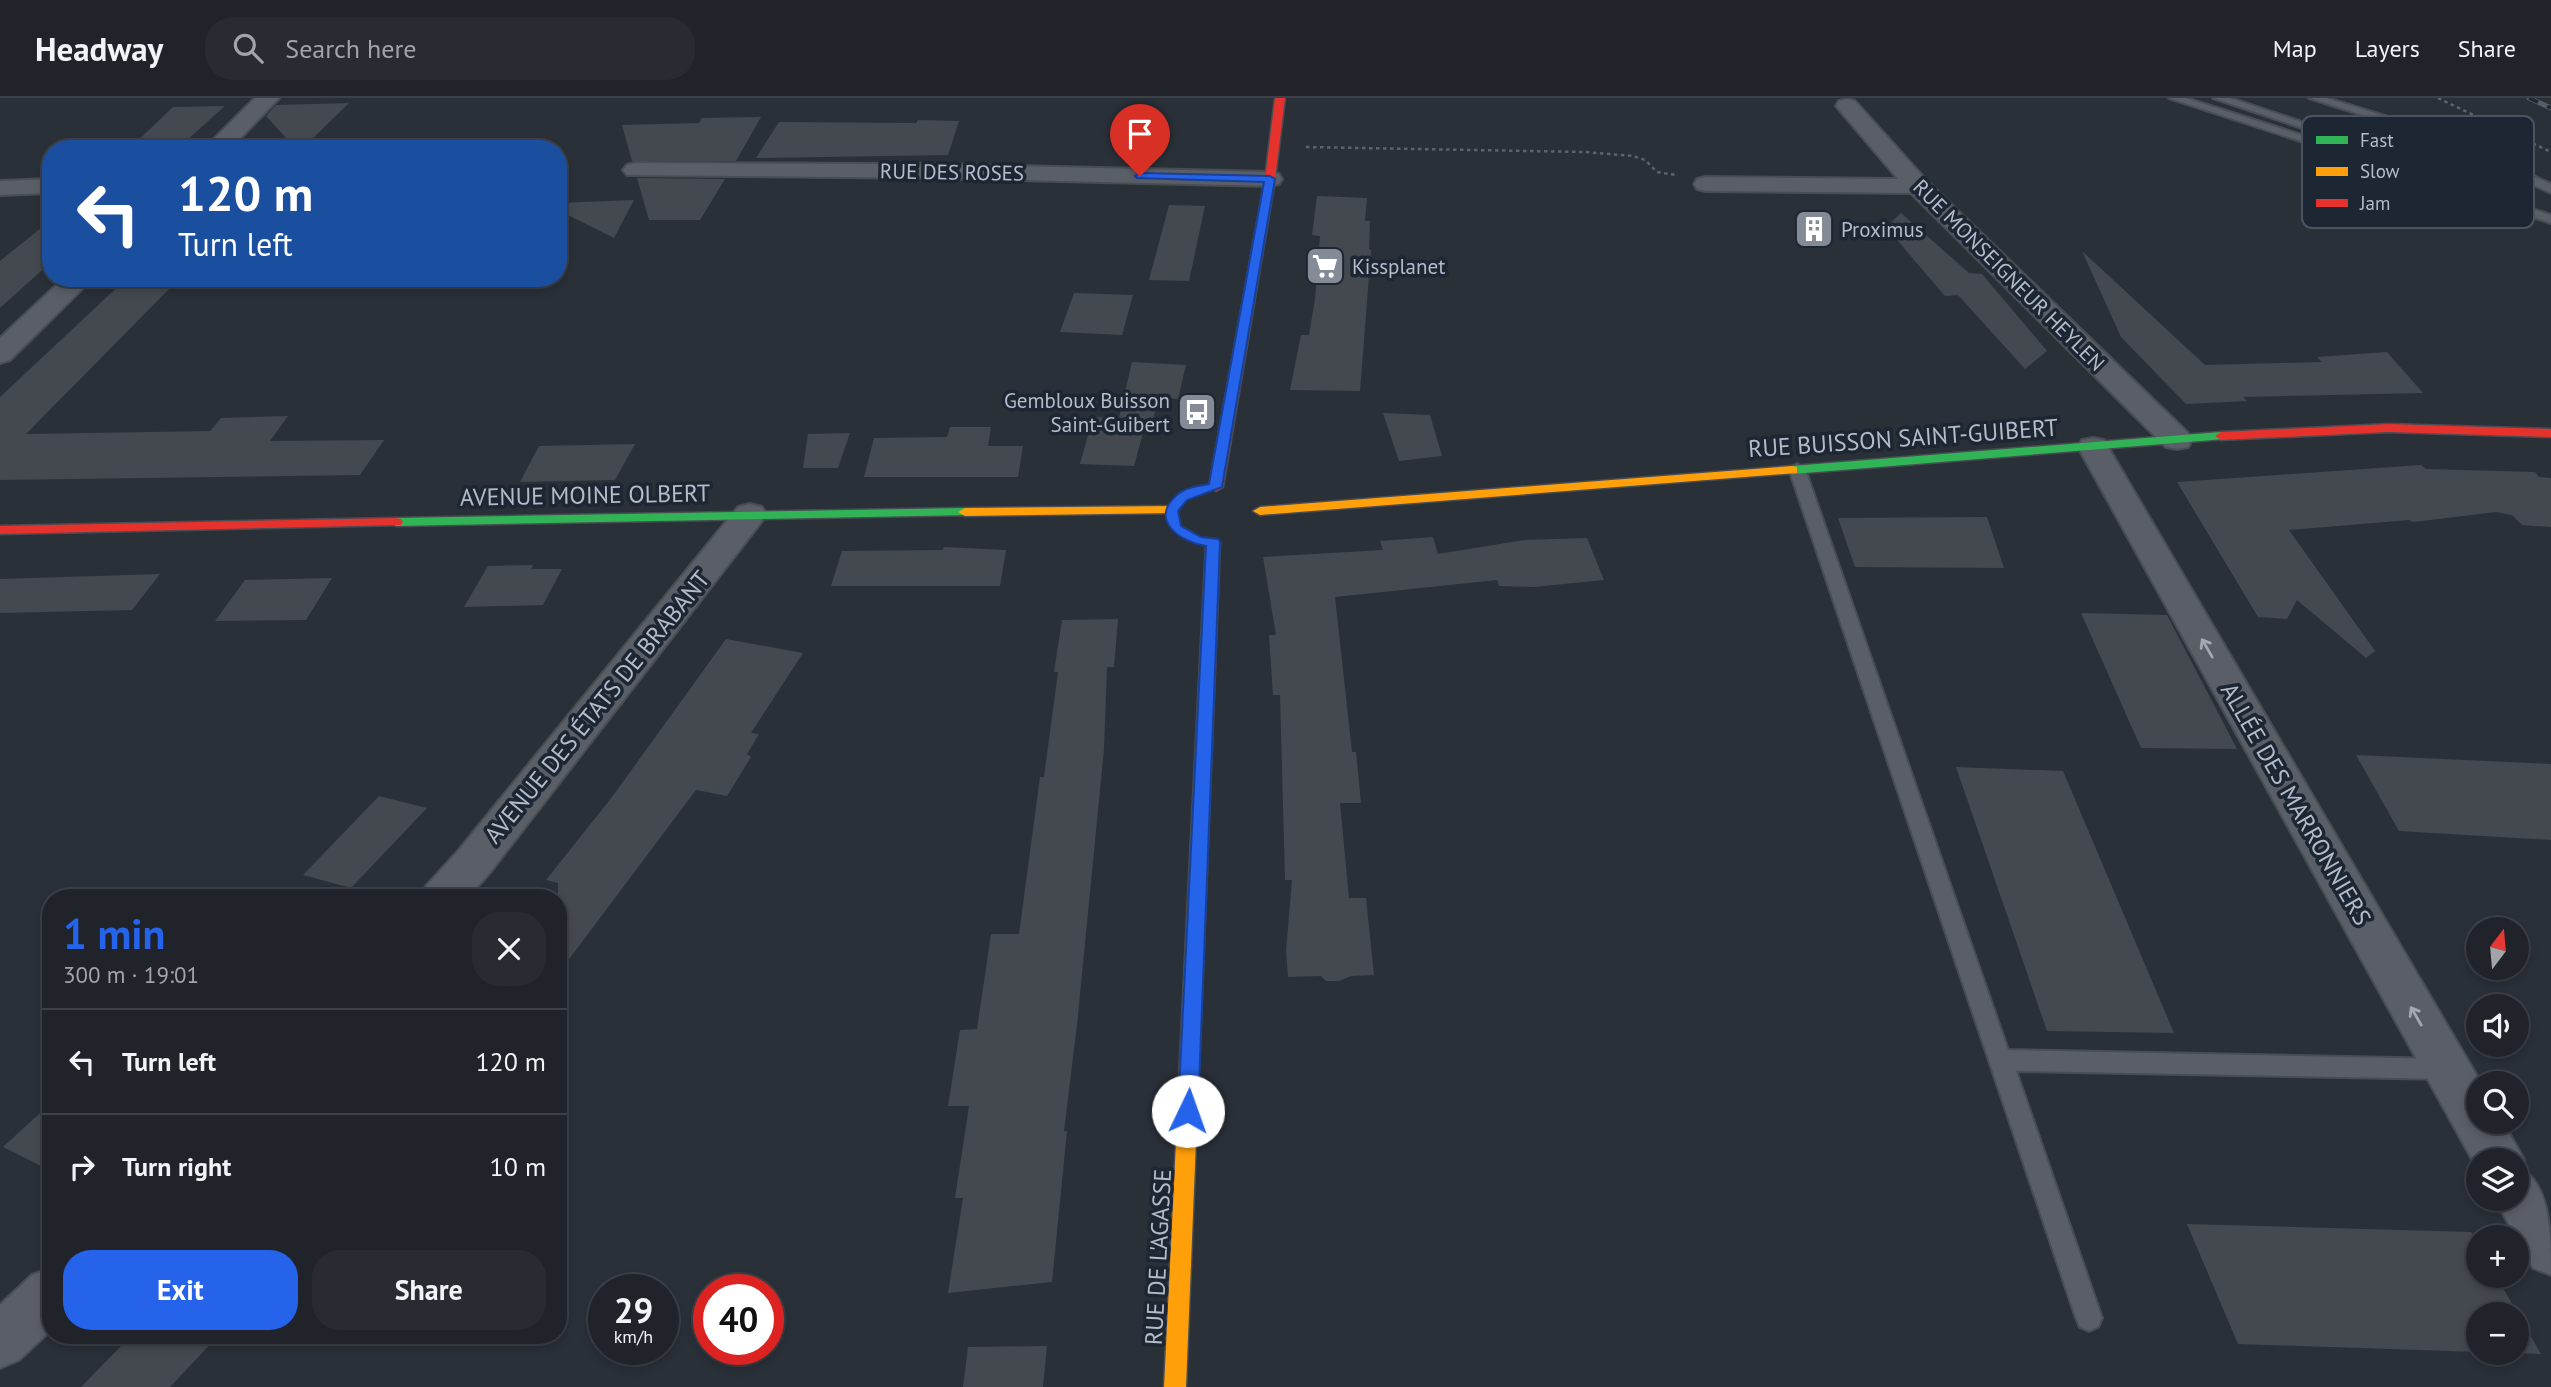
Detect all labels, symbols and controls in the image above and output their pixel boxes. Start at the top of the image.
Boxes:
search box [205,17,695,80]
text: Headway [35,27,163,70]
icon: search [229,29,267,67]
text: Search here [285,32,416,65]
text: Map [2273,33,2317,64]
text: Layers [2355,33,2420,64]
text: Share [2458,33,2516,64]
pin [1110,104,1170,176]
icon: arrive [1121,115,1159,153]
legend [2302,116,2534,228]
text: Fast [2360,128,2394,152]
street label: RUE DES ROSES [880,157,1024,187]
text: Slow [2360,159,2400,183]
text: 120 m [178,161,313,225]
icon: left [63,168,154,259]
street label: RUE MONSEIGNEUR HEYLEN [1908,174,2110,376]
text: Jam [2359,191,2390,215]
building icon: Proximus [1793,208,1835,250]
place label: Proximus [1841,216,1924,243]
text: Turn left [178,223,293,265]
supermarket icon: Kissplanet [1304,245,1346,287]
place label: Kissplanet [1352,253,1445,280]
place label: Gembloux Buisson Saint-Guibert [1004,387,1170,438]
bus stop icon: Gembloux Buisson Saint-Guibert [1176,391,1218,433]
street label: RUE BUISSON SAINT-GUIBERT [1747,412,2059,464]
street label: AVENUE MOINE OLBERT [460,477,710,513]
street label: AVENUE DES ÉTATS DE BRABANT [477,564,717,850]
one-way arrow [2200,638,2214,658]
street label: ALLÉE DES MARRONNIERS [2214,677,2378,931]
text: 1 min [63,906,165,961]
button: close [472,912,546,986]
north arrow [2466,917,2529,980]
map controls [2466,917,2529,1365]
text: 300 m · 19:01 [63,960,199,989]
button: sound [2466,994,2529,1057]
one-way arrow [2409,1006,2422,1027]
icon: left [63,1043,101,1081]
text: Turn left [122,1045,216,1078]
text: 120 m [475,1045,546,1078]
button: search [2466,1071,2529,1134]
position arrow [1151,1074,1225,1148]
icon: right [63,1148,101,1186]
button: layers [2466,1148,2529,1211]
text: Turn right [122,1150,231,1183]
text: 10 m [490,1150,546,1183]
street label: RUE DE L'AGASSE [1138,1168,1178,1346]
button: + [2466,1225,2529,1288]
button: Exit [63,1250,298,1330]
button: Share [312,1250,546,1330]
speed limit sign: 40 [693,1274,784,1365]
text: 29 [614,1287,653,1333]
button: − [2466,1302,2529,1365]
text: km/h [614,1325,653,1348]

